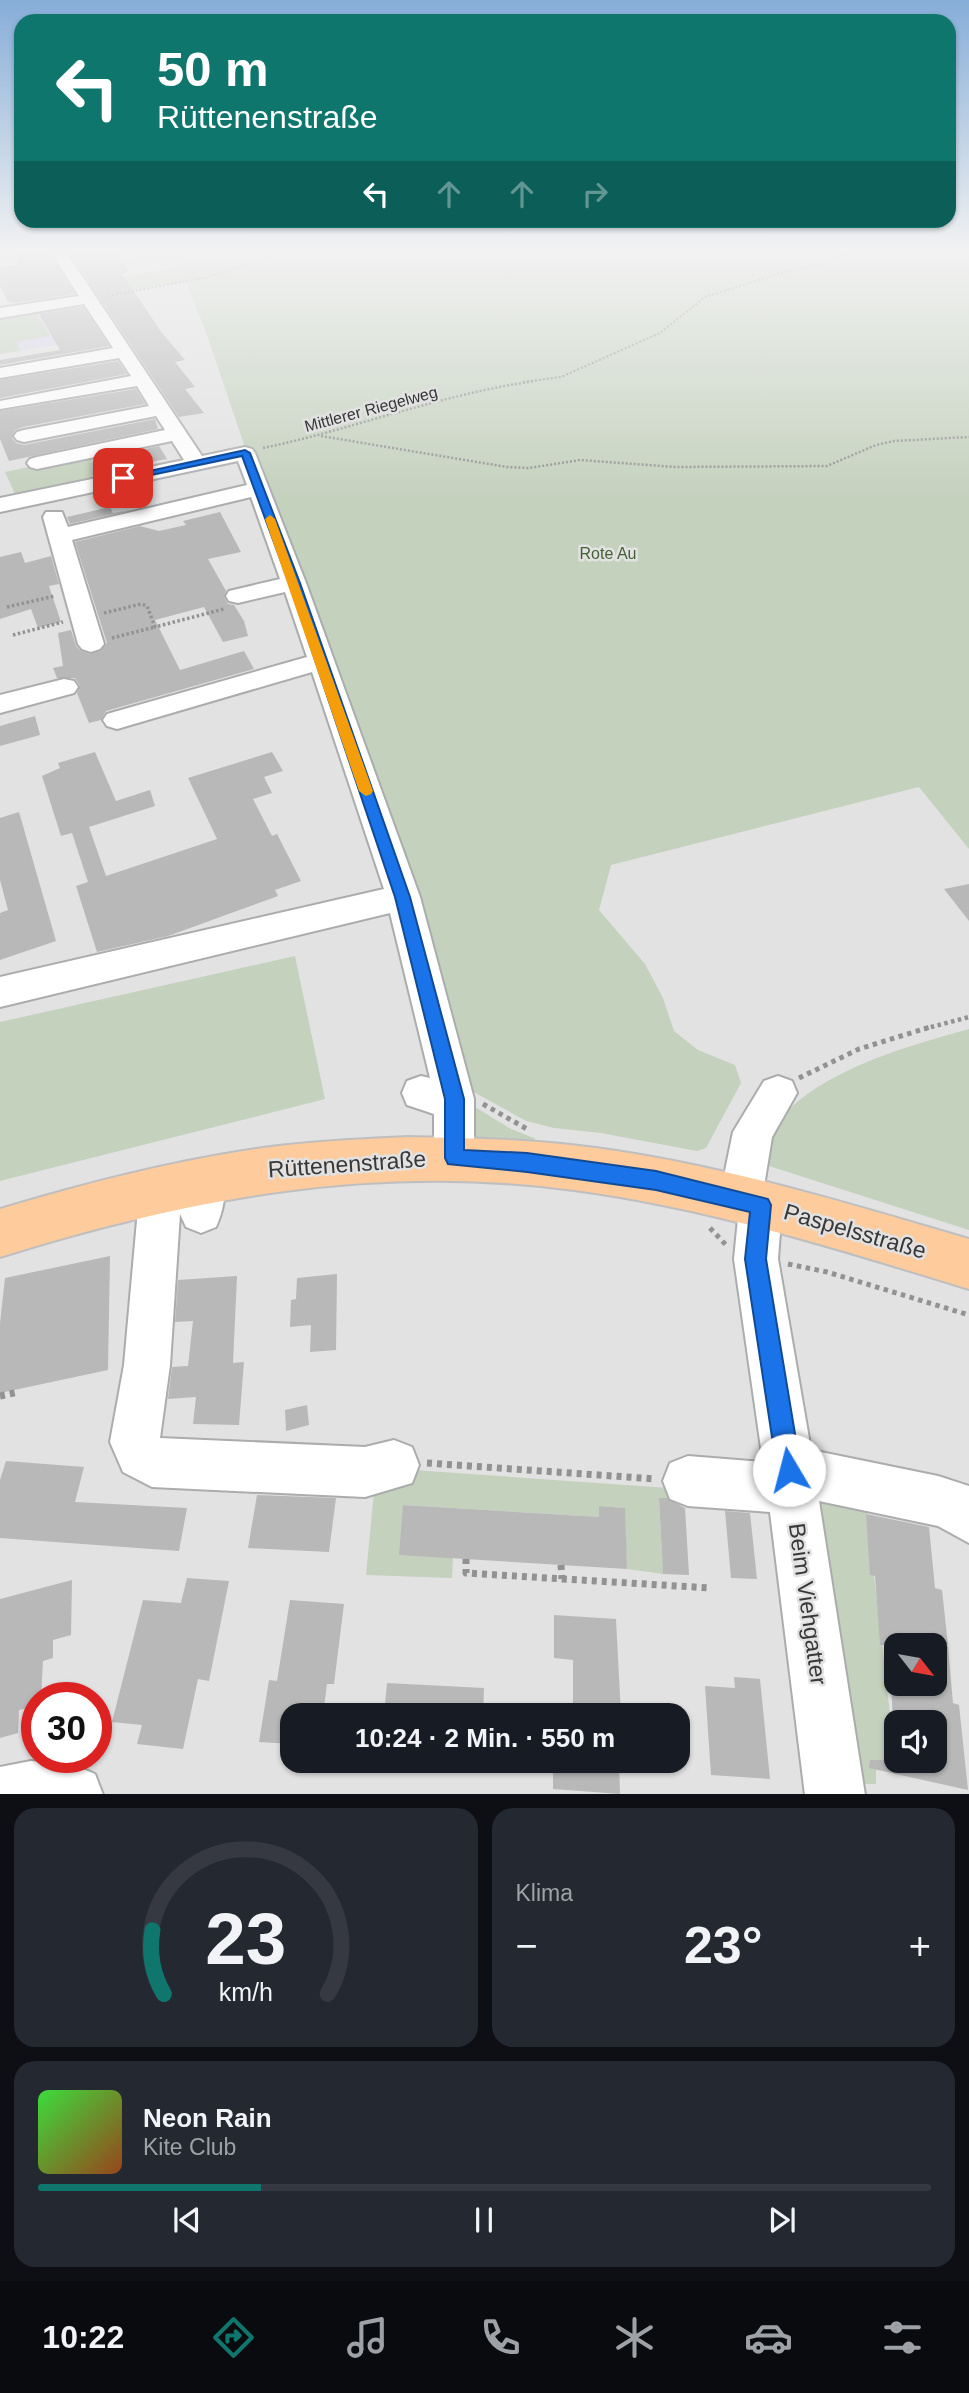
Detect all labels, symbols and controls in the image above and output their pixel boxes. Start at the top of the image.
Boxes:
icon: left [42,42,133,133]
text: 50 m [157,42,269,96]
text: Rüttenenstraße [157,99,378,135]
icon: left [357,175,395,213]
icon: ahead [430,175,468,213]
icon: ahead [503,175,541,213]
icon: right [576,175,614,213]
street label: Mittlerer Riegelweg [303,383,439,435]
pin [93,448,153,508]
icon: arrive [104,459,142,497]
park label: Rote Au [580,545,636,562]
street label: Rüttenenstraße [267,1146,427,1182]
street label: Paspelsstraße [781,1198,929,1264]
position arrow [752,1433,826,1507]
street label: Beim Viehgatter [784,1521,832,1687]
north arrow [884,1633,947,1696]
map controls [884,1633,947,1773]
speed limit sign: 30 [21,1682,112,1773]
button: sound [884,1710,947,1773]
text: 10:24 · 2 Min. · 550 m [355,1723,615,1753]
text: Klima [516,1880,573,1906]
text: 23 [205,1898,286,1979]
text: 23° [684,1916,763,1974]
text: − [516,1925,538,1967]
text: + [909,1925,931,1967]
text: km/h [219,1977,273,2005]
text: Neon Rain [143,2103,272,2133]
text: Kite Club [143,2134,236,2160]
icon: previous [168,2201,206,2239]
icon: pause [465,2201,503,2239]
icon: next [763,2201,801,2239]
icon: directions [209,2313,258,2362]
icon: music [343,2313,392,2362]
icon: phone [476,2313,525,2362]
icon: climate [610,2313,659,2362]
icon: car [744,2313,793,2362]
icon: filters [878,2313,927,2362]
text: 10:22 [42,2319,124,2355]

